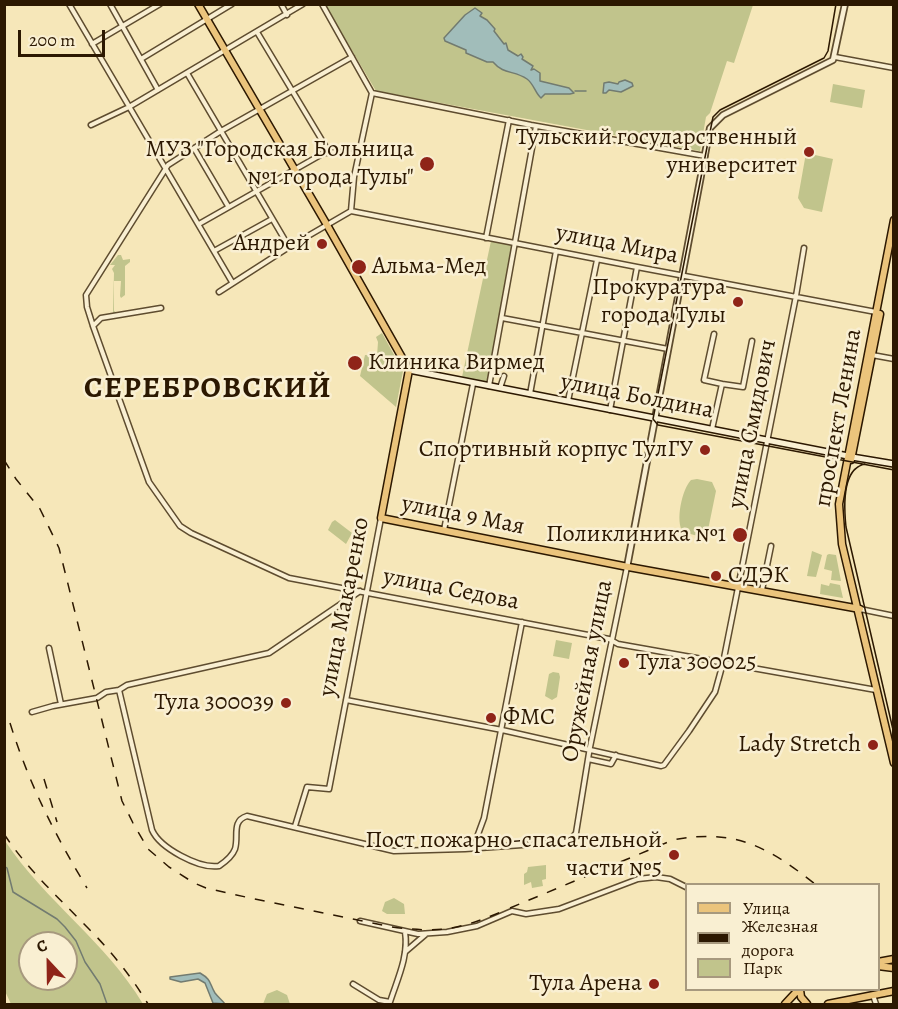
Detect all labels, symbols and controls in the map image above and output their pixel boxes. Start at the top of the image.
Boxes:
scale bar [21,18,108,56]
text: 200 m [29,28,75,52]
place label: Тульский государственный университет [516,124,797,180]
place label: МУЗ "Городская Больница №1 города Тулы" [146,136,414,192]
marker: Тульский государственный университет [802,145,816,159]
marker: МУЗ "Городская Больница №1 города Тулы" [418,155,436,173]
street label: улица Мира [553,219,681,271]
place label: Андрей [233,230,310,258]
marker: Андрей [315,237,329,251]
place label: Альма-Мед [372,253,487,281]
marker: Альма-Мед [350,258,368,276]
place label: Прокуратура города Тулы [592,274,726,330]
marker: Прокуратура города Тулы [731,295,745,309]
street label: проспект Ленина [809,327,869,509]
street label: улица Смидович [722,337,784,511]
place label: Клиника Вирмед [368,349,545,377]
marker: Клиника Вирмед [346,354,364,372]
street label: улица Болдина [558,368,716,426]
district label: СЕРЕБРОВСКИЙ [84,372,332,408]
place label: Спортивный корпус ТулГУ [419,436,693,464]
marker: Спортивный корпус ТулГУ [698,443,712,457]
street label: улица 9 Мая [399,490,527,542]
street label: улица Макаренко [314,515,376,699]
place label: Поликлиника №1 [546,521,726,549]
marker: Поликлиника №1 [731,526,749,544]
place label: СДЭК [728,562,788,590]
street label: улица Седова [381,563,521,617]
marker: СДЭК [709,569,723,583]
street label: Оружейная улица [556,577,620,765]
place label: Тула 300025 [636,649,757,677]
marker: Тула 300025 [617,656,631,670]
place label: Тула 300039 [154,689,274,717]
marker: Тула 300039 [279,696,293,710]
place label: ФМС [503,704,555,732]
marker: ФМС [484,711,498,725]
place label: Lady Stretch [738,731,861,759]
marker: Lady Stretch [866,738,880,752]
place label: Пост пожарно-спасательной части №5 [365,827,662,883]
marker: Пост пожарно-спасательной части №5 [667,848,681,862]
legend [685,883,880,991]
text: Улица [743,896,790,920]
text: Железная дорога [742,914,818,962]
north arrow [18,931,78,991]
text: С [33,934,51,958]
text: Парк [743,956,783,980]
place label: Тула Арена [529,970,642,998]
marker: Тула Арена [647,977,661,991]

